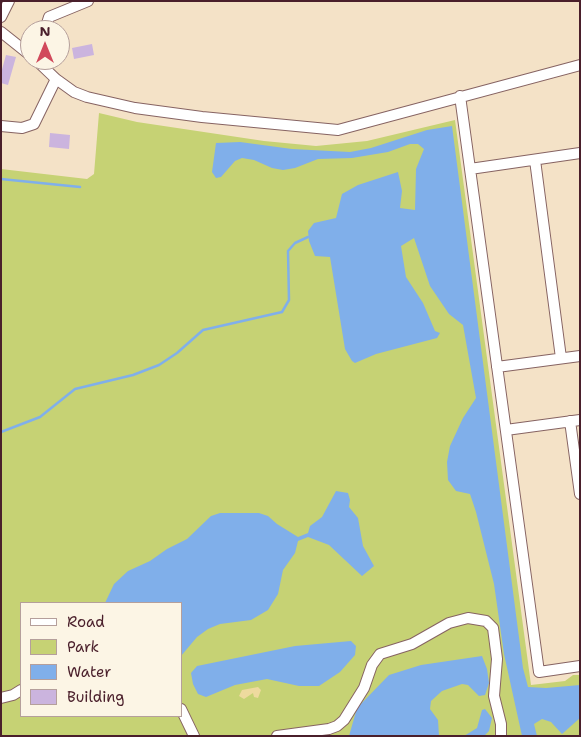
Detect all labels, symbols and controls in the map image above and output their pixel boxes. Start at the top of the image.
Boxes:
north arrow [20,20,70,70]
text: N [39,22,51,40]
legend [20,602,182,717]
text: Road [67,612,105,632]
text: Park [67,637,99,657]
text: Water [67,662,111,682]
text: Building [67,687,124,707]

